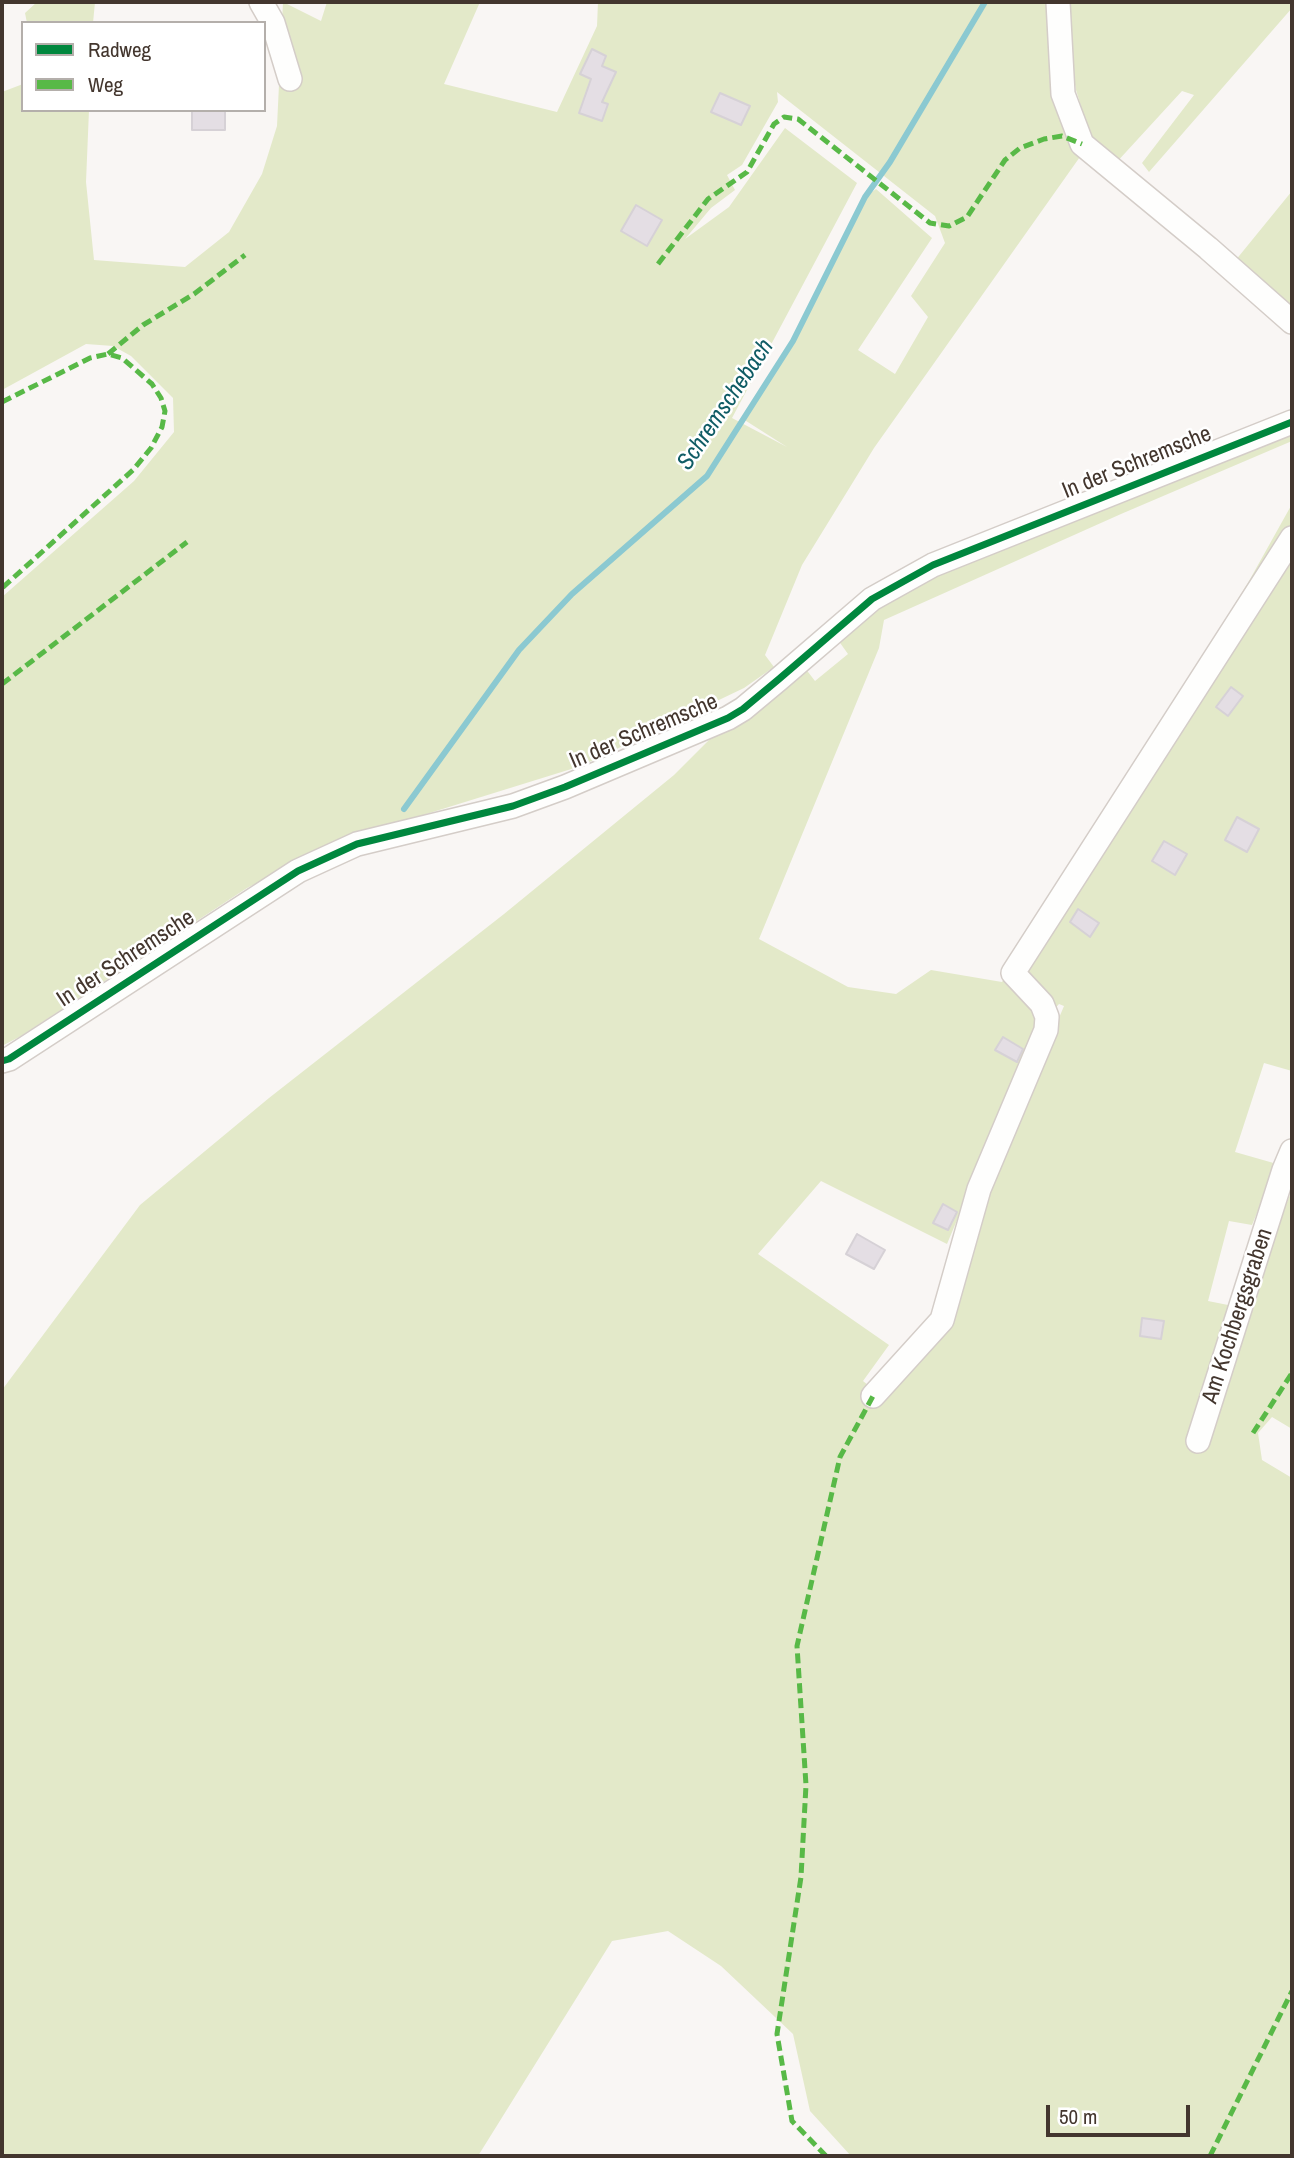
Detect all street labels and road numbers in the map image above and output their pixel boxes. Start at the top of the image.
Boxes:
street label: In der Schremsche [1058,421,1216,505]
street label: In der Schremsche [566,688,722,776]
street label: In der Schremsche [52,904,200,1014]
street label: Am Kochbergsgraben [1197,1225,1279,1407]

